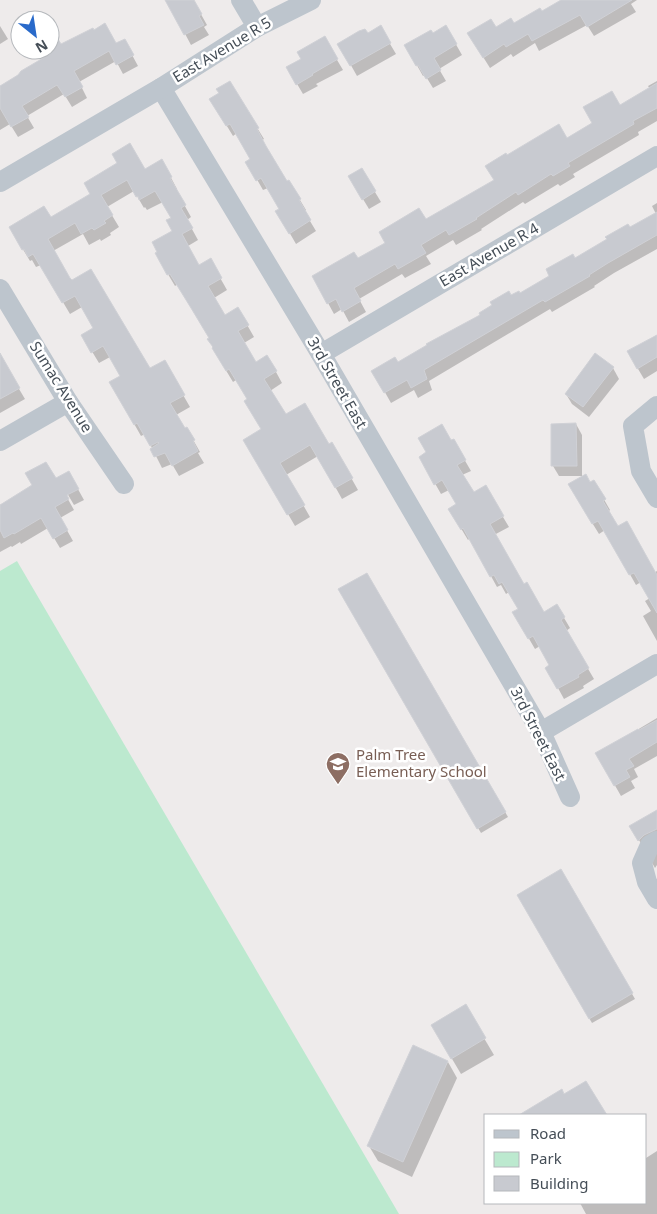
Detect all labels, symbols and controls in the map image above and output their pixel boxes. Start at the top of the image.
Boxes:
north arrow [10,10,60,60]
street label: East Avenue R 5 [168,12,274,86]
text: N [32,36,51,58]
street label: East Avenue R 4 [435,217,542,291]
street label: 3rd Street East [304,333,372,432]
street label: Sumac Avenue [26,337,98,436]
street label: 3rd Street East [507,683,571,784]
place label: Palm Tree Elementary School [356,744,487,781]
school or university icon: Palm Tree Elementary School [325,751,351,785]
legend [484,1114,647,1204]
text: Road [530,1123,566,1143]
text: Park [530,1148,562,1168]
text: Building [530,1173,588,1193]

